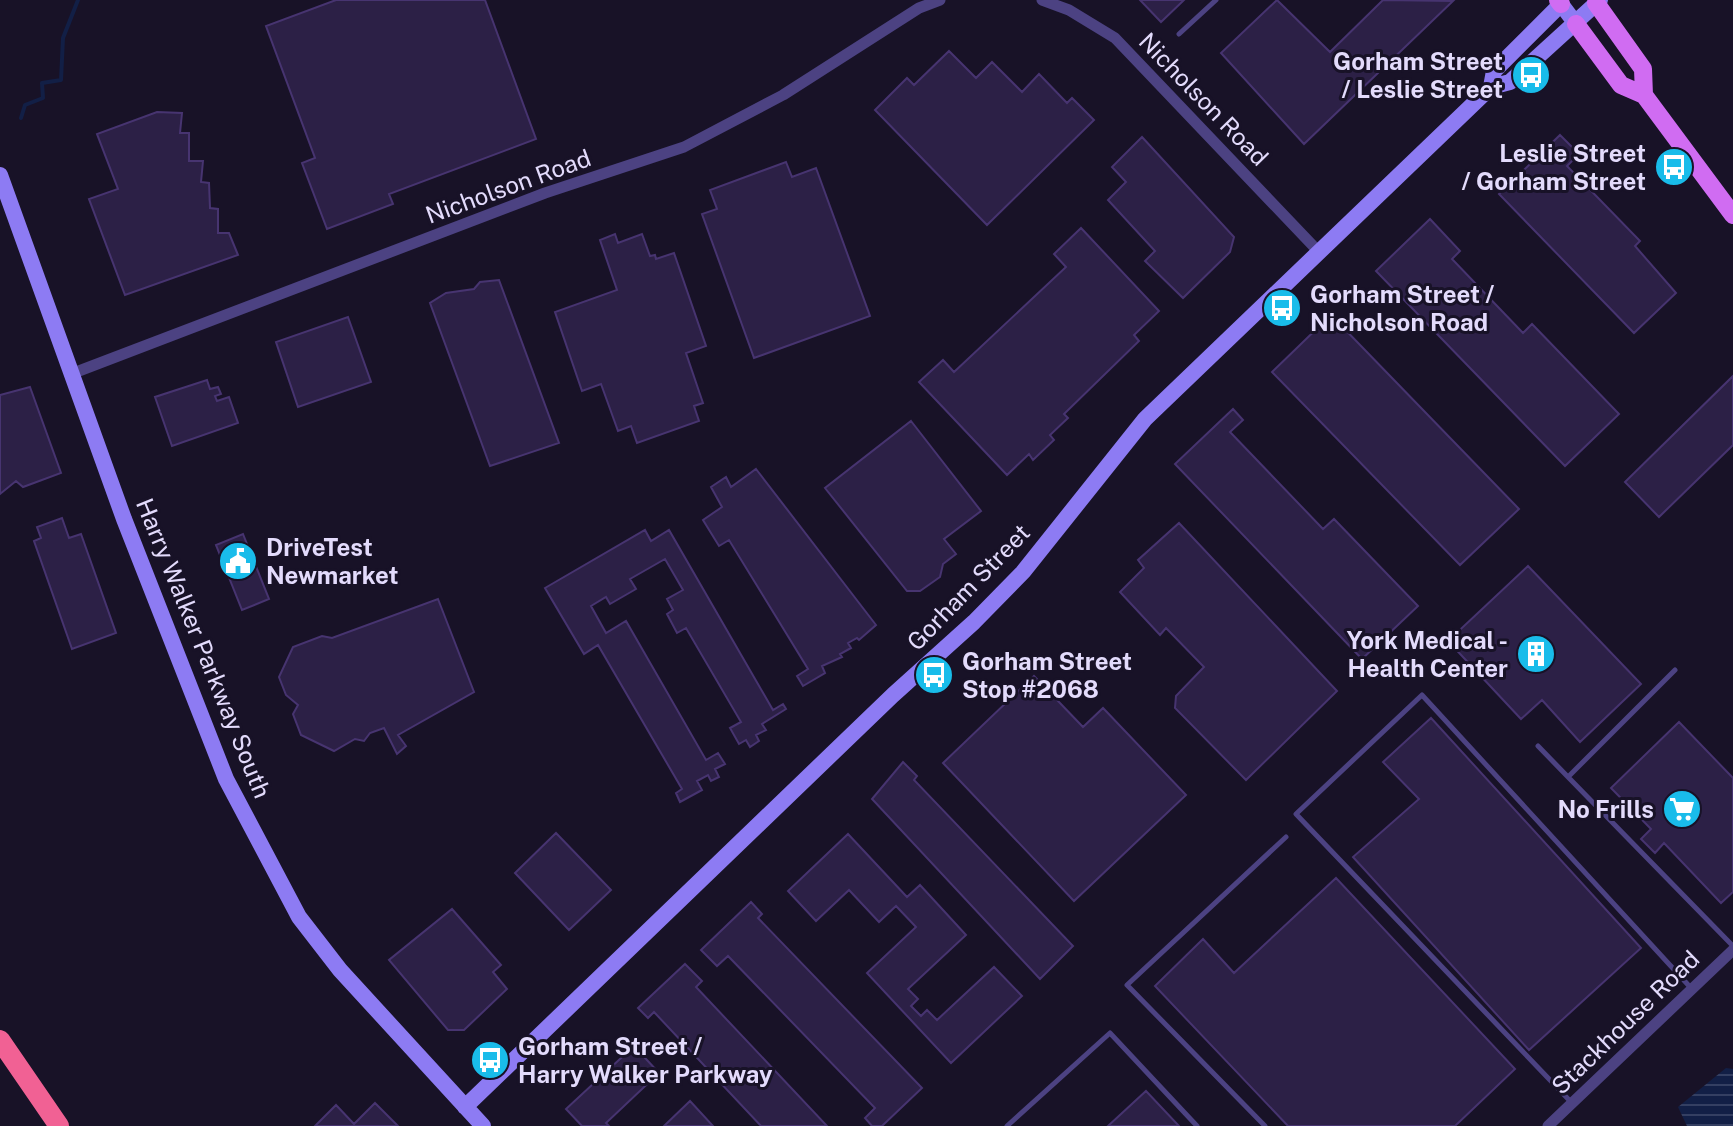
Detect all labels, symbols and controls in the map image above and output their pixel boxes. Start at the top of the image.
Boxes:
street label: Nicholson Road [1134,27,1274,171]
place label: Gorham Street / Leslie Street [1333,47,1503,103]
bus stop icon: Gorham Street / Leslie Street [1510,54,1552,96]
place label: Leslie Street / Gorham Street [1462,139,1646,195]
street label: Nicholson Road [422,143,594,229]
bus stop icon: Leslie Street / Gorham Street [1653,146,1695,188]
place label: Gorham Street / Nicholson Road [1310,280,1495,336]
bus stop icon: Gorham Street / Nicholson Road [1261,287,1303,329]
street label: Harry Walker Parkway South [131,494,277,802]
street label: Gorham Street [901,518,1035,656]
place label: DriveTest Newmarket [266,533,398,589]
public building icon: DriveTest Newmarket [217,540,259,582]
place label: York Medical - Health Center [1347,626,1508,682]
building icon: York Medical - Health Center [1515,633,1557,675]
place label: Gorham Street Stop #2068 [962,647,1132,703]
bus stop icon: Gorham Street Stop #2068 [913,654,955,696]
supermarket icon: No Frills [1661,788,1703,830]
place label: No Frills [1557,795,1654,823]
street label: Stackhouse Road [1545,945,1705,1099]
place label: Gorham Street / Harry Walker Parkway [518,1032,773,1088]
bus stop icon: Gorham Street / Harry Walker Parkway [469,1039,511,1081]

